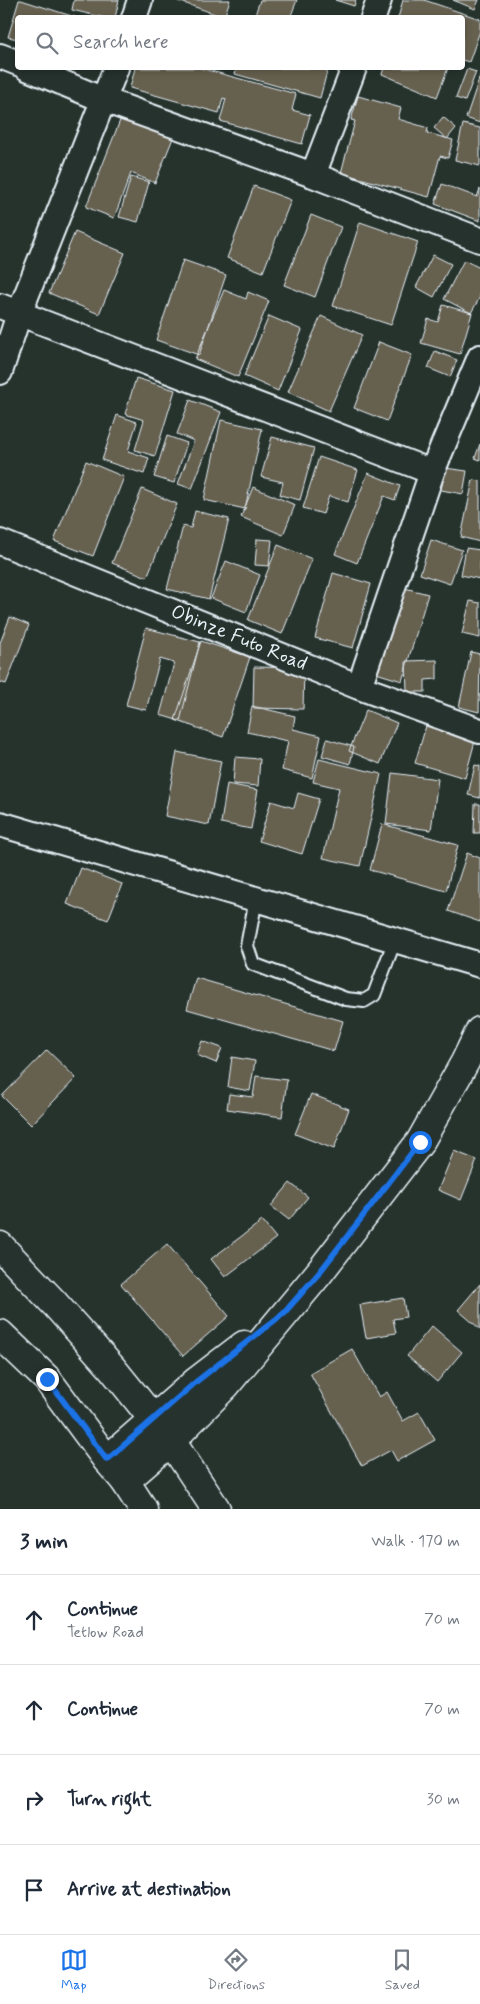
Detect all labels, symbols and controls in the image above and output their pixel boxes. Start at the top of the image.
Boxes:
search box [15,15,465,70]
icon: search [33,29,61,57]
text: Search here [73,30,169,55]
street label: Obinze Futo Road [167,598,311,678]
route start [409,1131,432,1154]
route end [36,1368,59,1391]
text: 3 min [20,1528,68,1556]
text: Walk · 170 m [371,1531,460,1552]
text: Continue [67,1597,138,1622]
icon: ahead [20,1606,48,1634]
text: 70 m [424,1609,460,1630]
text: Tetlow Road [67,1622,144,1643]
icon: ahead [20,1696,48,1724]
text: Continue [67,1697,138,1722]
text: 70 m [424,1699,460,1720]
icon: right [20,1786,48,1814]
text: Turn right [67,1787,151,1812]
text: 30 m [427,1789,460,1810]
icon: arrive [20,1876,48,1904]
text: Arrive at destination [67,1877,231,1902]
tab: Map [60,1946,88,1994]
tab: Directions [208,1946,265,1994]
tab: Saved [385,1946,420,1994]

